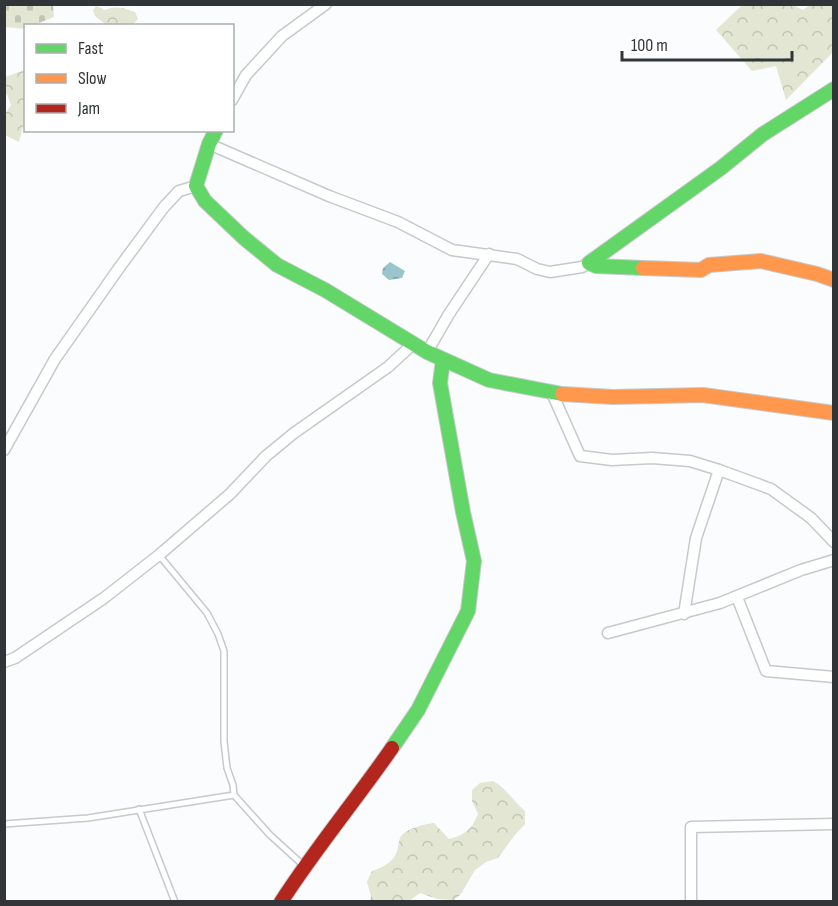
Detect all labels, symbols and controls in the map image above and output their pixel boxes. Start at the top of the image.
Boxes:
legend [24,24,234,132]
scale bar [622,24,792,62]
text: 100 m [631,35,668,56]
text: Fast [78,38,104,59]
text: Slow [78,68,107,89]
text: Jam [77,98,100,119]

